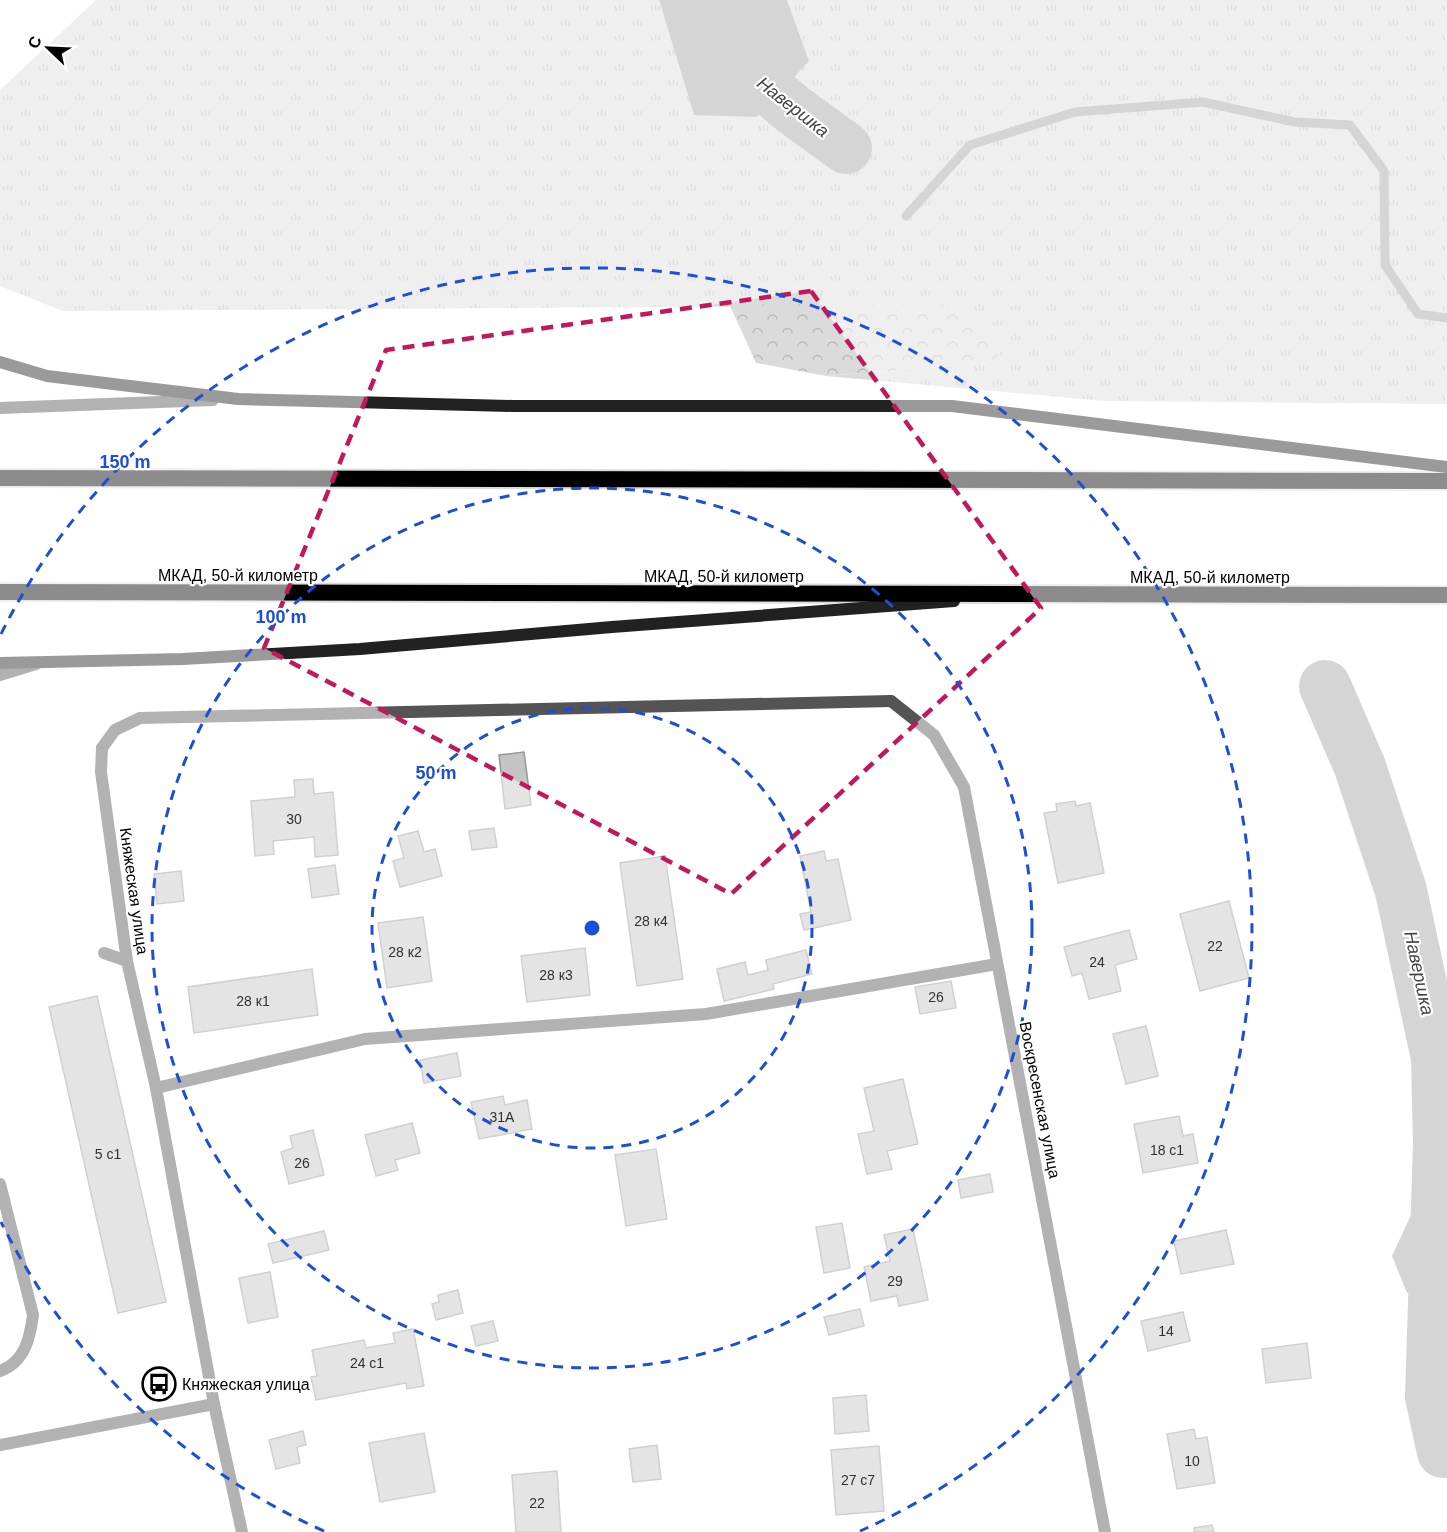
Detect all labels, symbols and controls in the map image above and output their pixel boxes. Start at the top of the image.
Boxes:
north arrow [18,18,78,78]
text: С [25,33,45,51]
water label: Навершка [753,73,833,141]
text: 150 m [99,452,151,472]
street label: МКАД, 50-й километр [158,567,318,584]
street label: МКАД, 50-й километр [644,568,804,585]
street label: МКАД, 50-й километр [1130,569,1290,586]
text: 100 m [255,607,307,627]
text: 50 m [415,763,457,783]
house number: 30 [286,811,302,827]
street label: Княжеская улица [117,827,151,956]
house number: 28 к4 [634,913,668,929]
centre of rings [582,918,602,938]
water label: Навершка [1400,929,1438,1017]
house number: 22 [1207,938,1223,954]
house number: 28 к2 [388,944,422,960]
house number: 24 [1089,954,1105,970]
house number: 28 к3 [539,967,573,983]
house number: 26 [928,989,944,1005]
house number: 28 к1 [236,993,270,1009]
street label: Воскресенская улица [1016,1020,1064,1180]
house number: 31А [490,1109,515,1125]
house number: 18 с1 [1150,1142,1184,1158]
house number: 5 с1 [95,1146,121,1162]
house number: 26 [294,1155,310,1171]
house number: 29 [887,1273,903,1289]
house number: 14 [1158,1323,1174,1339]
house number: 24 с1 [350,1355,384,1371]
bus stop icon: Княжеская улица [141,1366,177,1402]
place label: Княжеская улица [182,1376,310,1393]
house number: 10 [1184,1453,1200,1469]
house number: 27 с7 [841,1472,875,1488]
house number: 22 [529,1495,545,1511]

